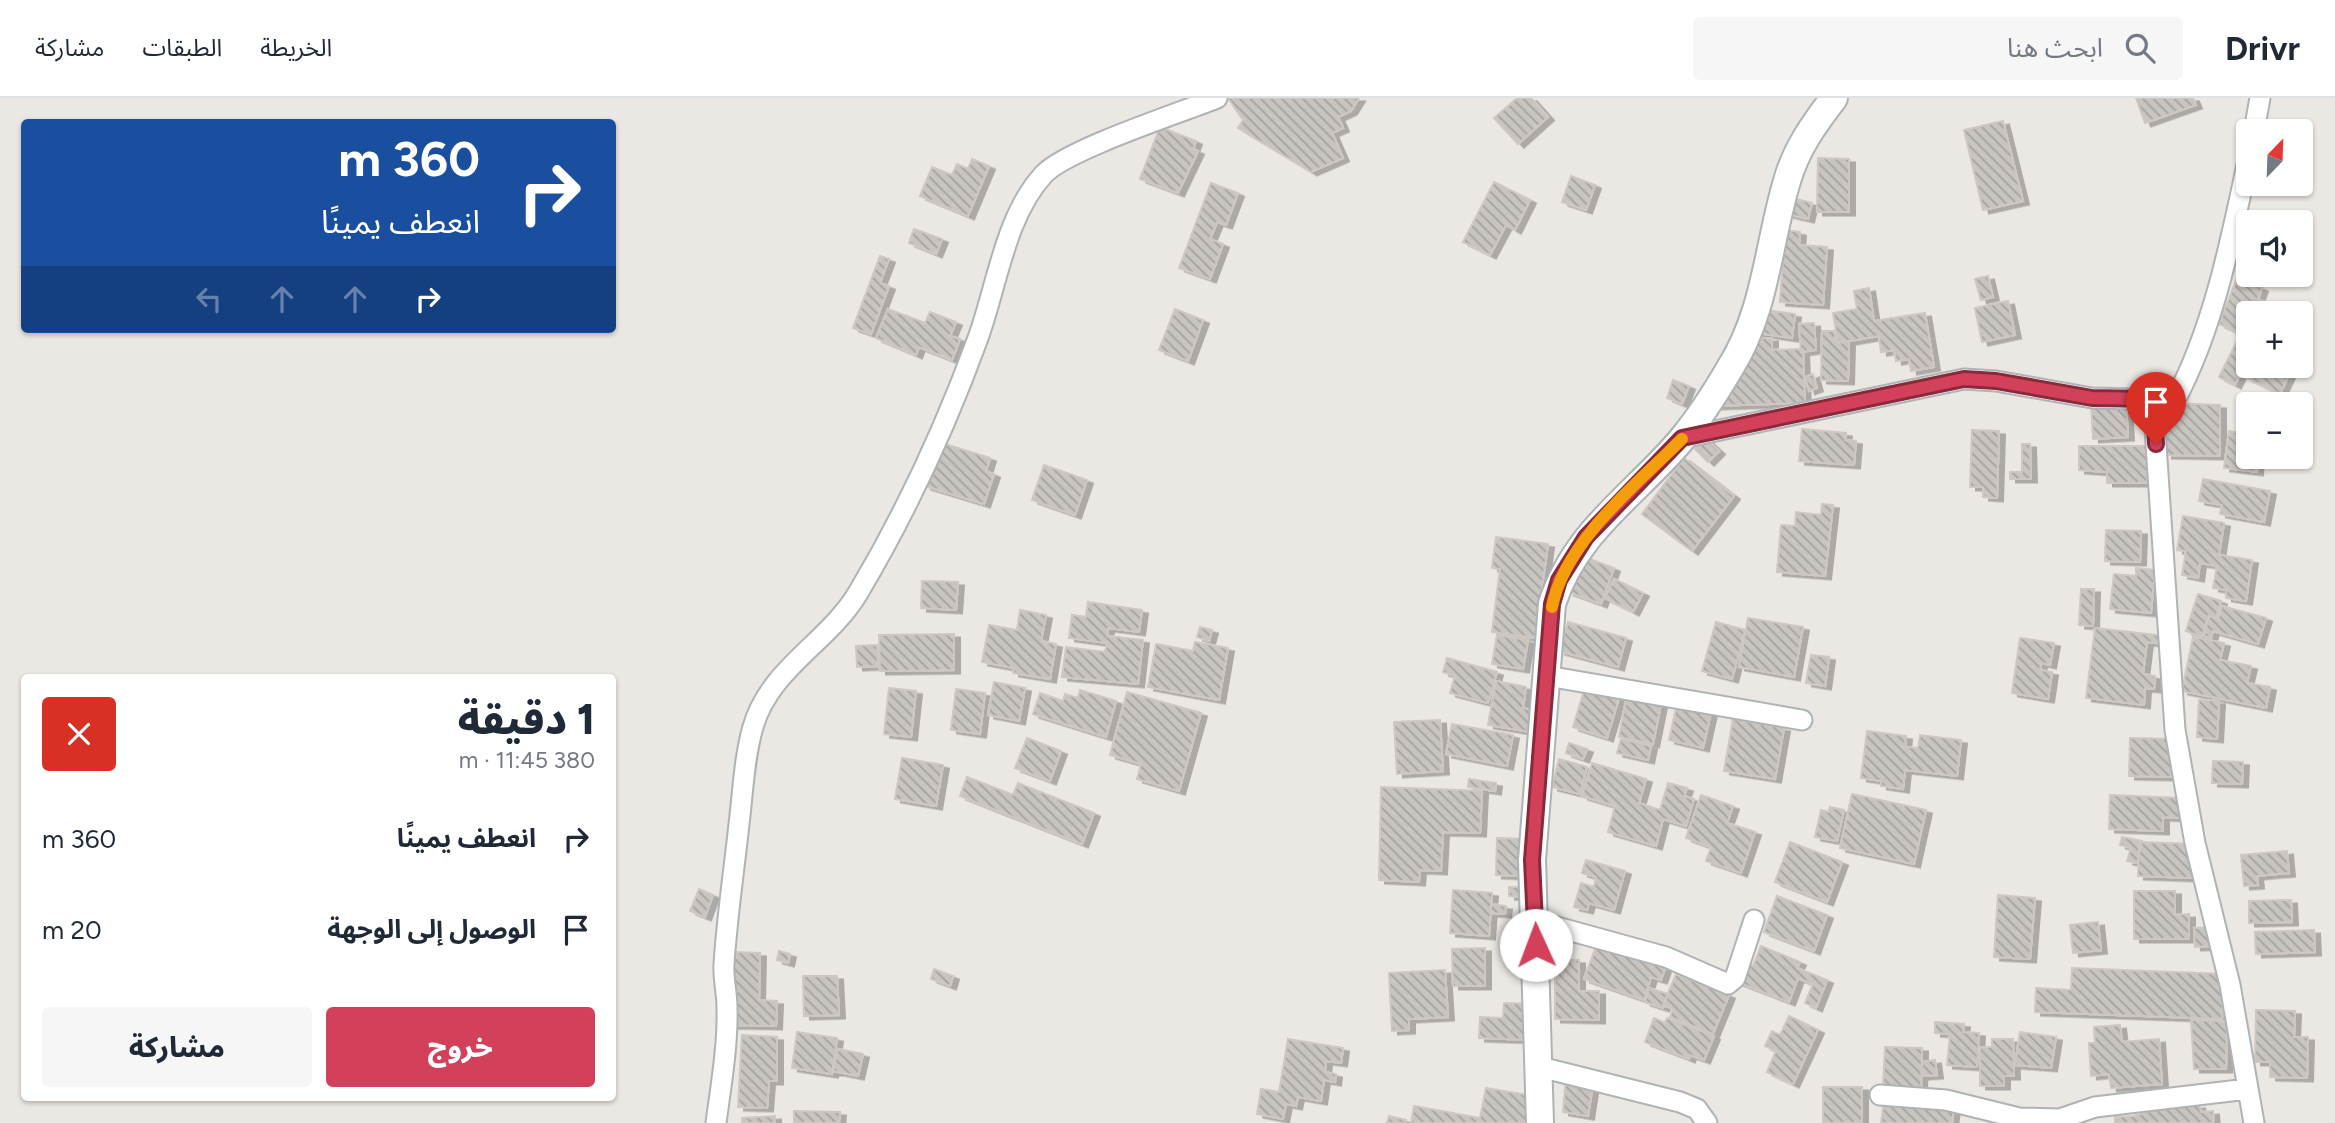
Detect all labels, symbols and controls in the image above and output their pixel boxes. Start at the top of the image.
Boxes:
search box [1693,17,2183,80]
icon: search [2121,29,2159,67]
text: Drivr [2225,29,2300,68]
text: ابحث هنا [2007,32,2103,64]
text: مشاركة [35,33,104,62]
text: الطبقات [142,33,222,62]
text: الخريطة [260,33,332,62]
north arrow [2236,119,2314,196]
map controls [2236,119,2313,469]
text: 360 m [338,129,480,188]
icon: right [504,147,595,238]
text: انعطف يمينًا [321,203,480,241]
button: sound [2236,210,2313,287]
icon: left [190,280,228,318]
icon: ahead [263,280,301,318]
icon: ahead [336,280,374,318]
icon: right [409,280,447,318]
button: + [2236,301,2313,378]
pin [2126,372,2186,444]
icon: arrive [2137,383,2175,421]
button: − [2236,392,2313,469]
text: 1 دقيقة [458,694,595,745]
button: close [42,697,116,771]
text: 380 m · 11:45 [459,746,595,774]
icon: right [557,820,595,858]
text: انعطف يمينًا [397,822,536,854]
text: 360 m [42,823,116,855]
position arrow [1499,908,1573,982]
icon: arrive [557,911,595,949]
text: الوصول إلى الوجهة [327,913,536,945]
text: 20 m [42,914,102,946]
button: مشاركة [42,1007,312,1087]
button: خروج [326,1007,595,1087]

